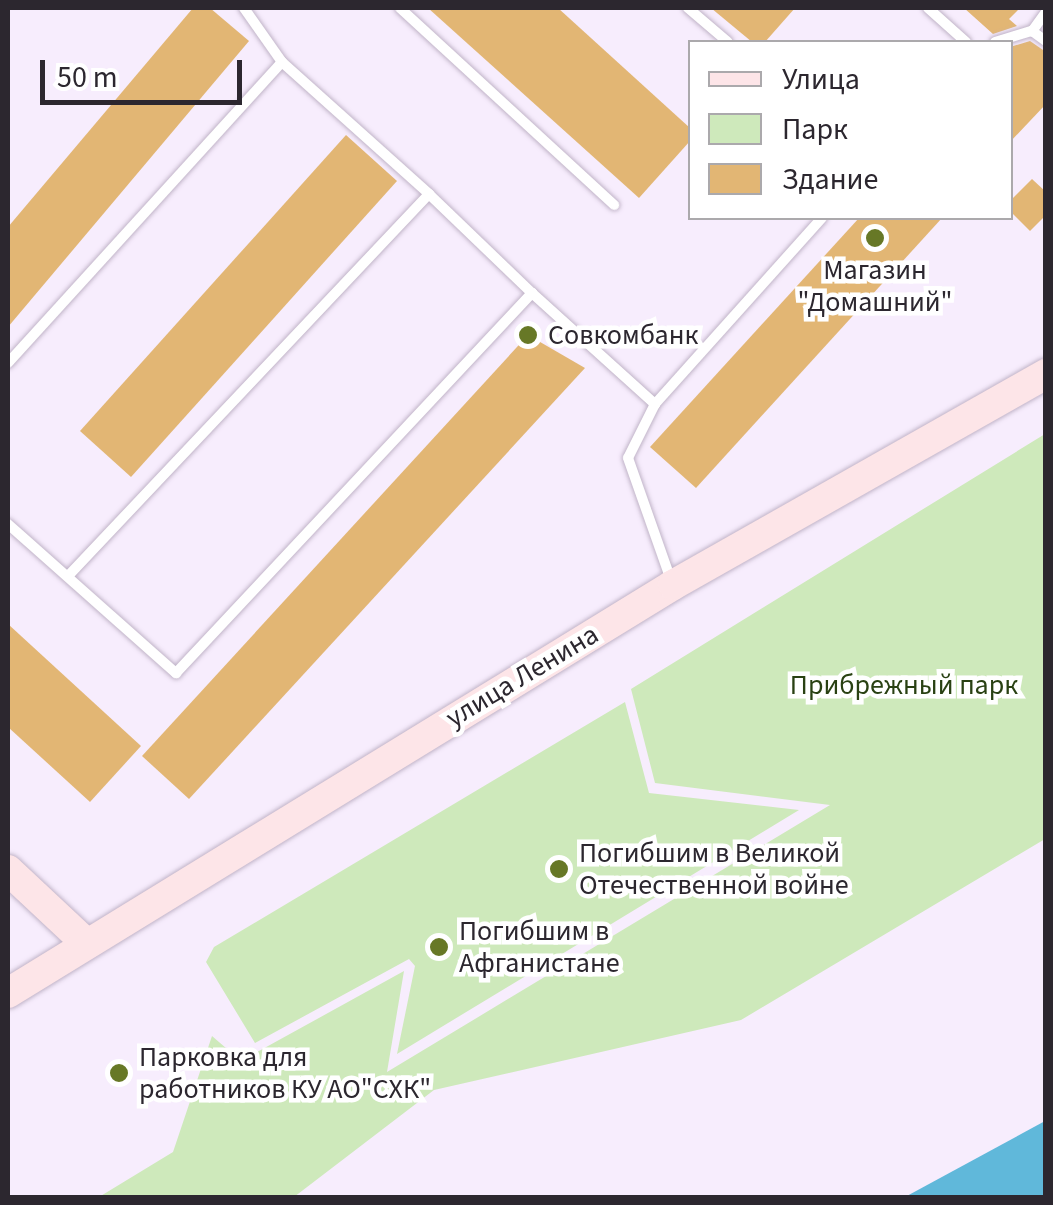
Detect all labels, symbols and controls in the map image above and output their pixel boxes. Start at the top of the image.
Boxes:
scale bar [45,40,248,102]
legend [688,40,1013,220]
text: 50 m [57,56,118,99]
text: Улица [782,58,860,101]
text: Парк [782,108,848,151]
text: Здание [782,158,878,201]
marker: Магазин "Домашний" [864,227,886,249]
place label: Магазин "Домашний" [797,253,953,319]
place label: Совкомбанк [548,318,698,352]
marker: Совкомбанк [517,324,539,346]
street label: улица Ленина [440,617,604,735]
park label: Прибрежный парк [790,668,1018,702]
place label: Погибшим в Великой Отечественной войне [579,836,849,902]
marker: Погибшим в Великой Отечественной войне [548,858,570,880]
place label: Погибшим в Афганистане [459,914,620,980]
marker: Погибшим в Афганистане [428,936,450,958]
place label: Парковка для работников КУ АО"СХК" [139,1040,431,1106]
marker: Парковка для работников КУ АО"СХК" [108,1062,130,1084]

